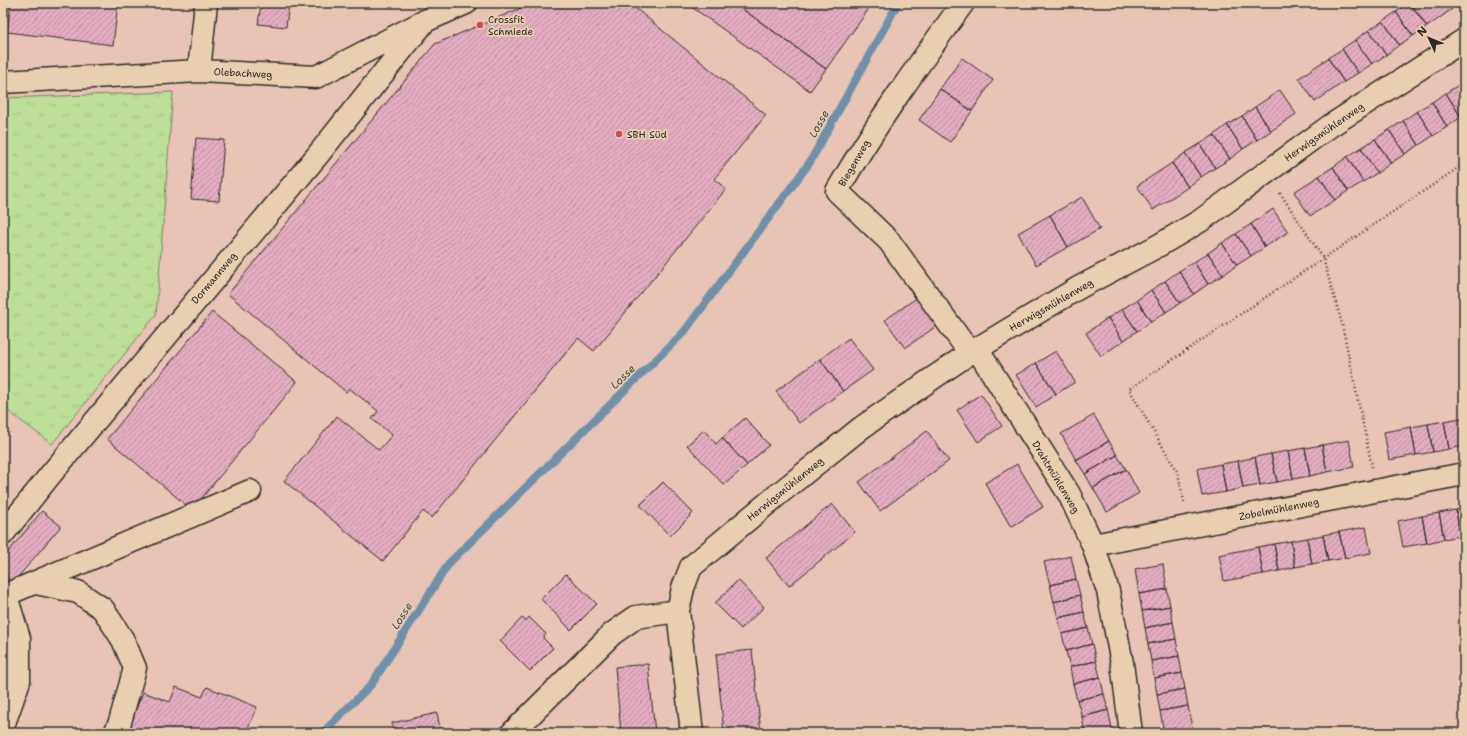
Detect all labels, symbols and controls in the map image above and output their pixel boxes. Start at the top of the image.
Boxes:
place label: Crossfit Schmiede [488,13,533,38]
north arrow [1409,18,1449,58]
marker: Crossfit Schmiede [475,20,485,30]
text: N [1414,23,1431,40]
street label: Olebachweg [213,65,273,81]
street label: Herwigsmühlenweg [1282,100,1366,164]
water label: Losse [805,108,833,140]
place label: SBH Süd [627,128,667,141]
marker: SBH Süd [614,129,624,139]
street label: Biegenweg [835,137,873,189]
street label: Dormannweg [188,249,240,307]
street label: Herwigsmühlenweg [1007,276,1095,334]
water label: Losse [607,361,639,393]
street label: Drahtmühlenweg [1029,438,1083,516]
street label: Herwigsmühlenweg [744,454,826,524]
street label: Zobelmühlenweg [1238,495,1320,523]
water label: Losse [388,600,416,632]

